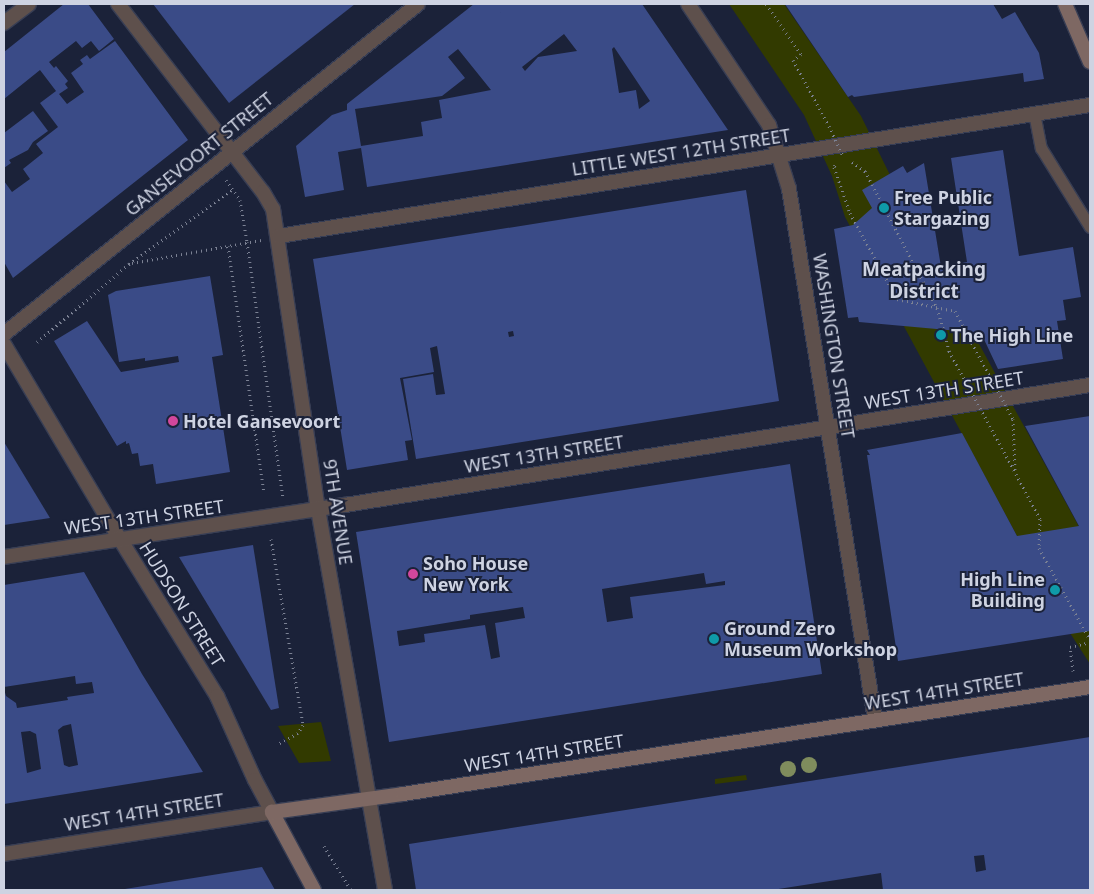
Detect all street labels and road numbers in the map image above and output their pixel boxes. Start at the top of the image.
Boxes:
street label: GANSEVOORT STREET [121,88,277,220]
street label: LITTLE WEST 12TH STREET [570,124,792,180]
street label: WASHINGTON STREET [809,252,859,440]
street label: WEST 13TH STREET [863,367,1025,413]
street label: WEST 13TH STREET [463,431,625,477]
street label: 9TH AVENUE [319,458,357,566]
street label: WEST 13TH STREET [63,495,225,539]
street label: HUDSON STREET [135,538,229,670]
street label: WEST 14TH STREET [863,668,1025,714]
street label: WEST 14TH STREET [463,730,625,776]
street label: WEST 14TH STREET [63,789,225,835]

